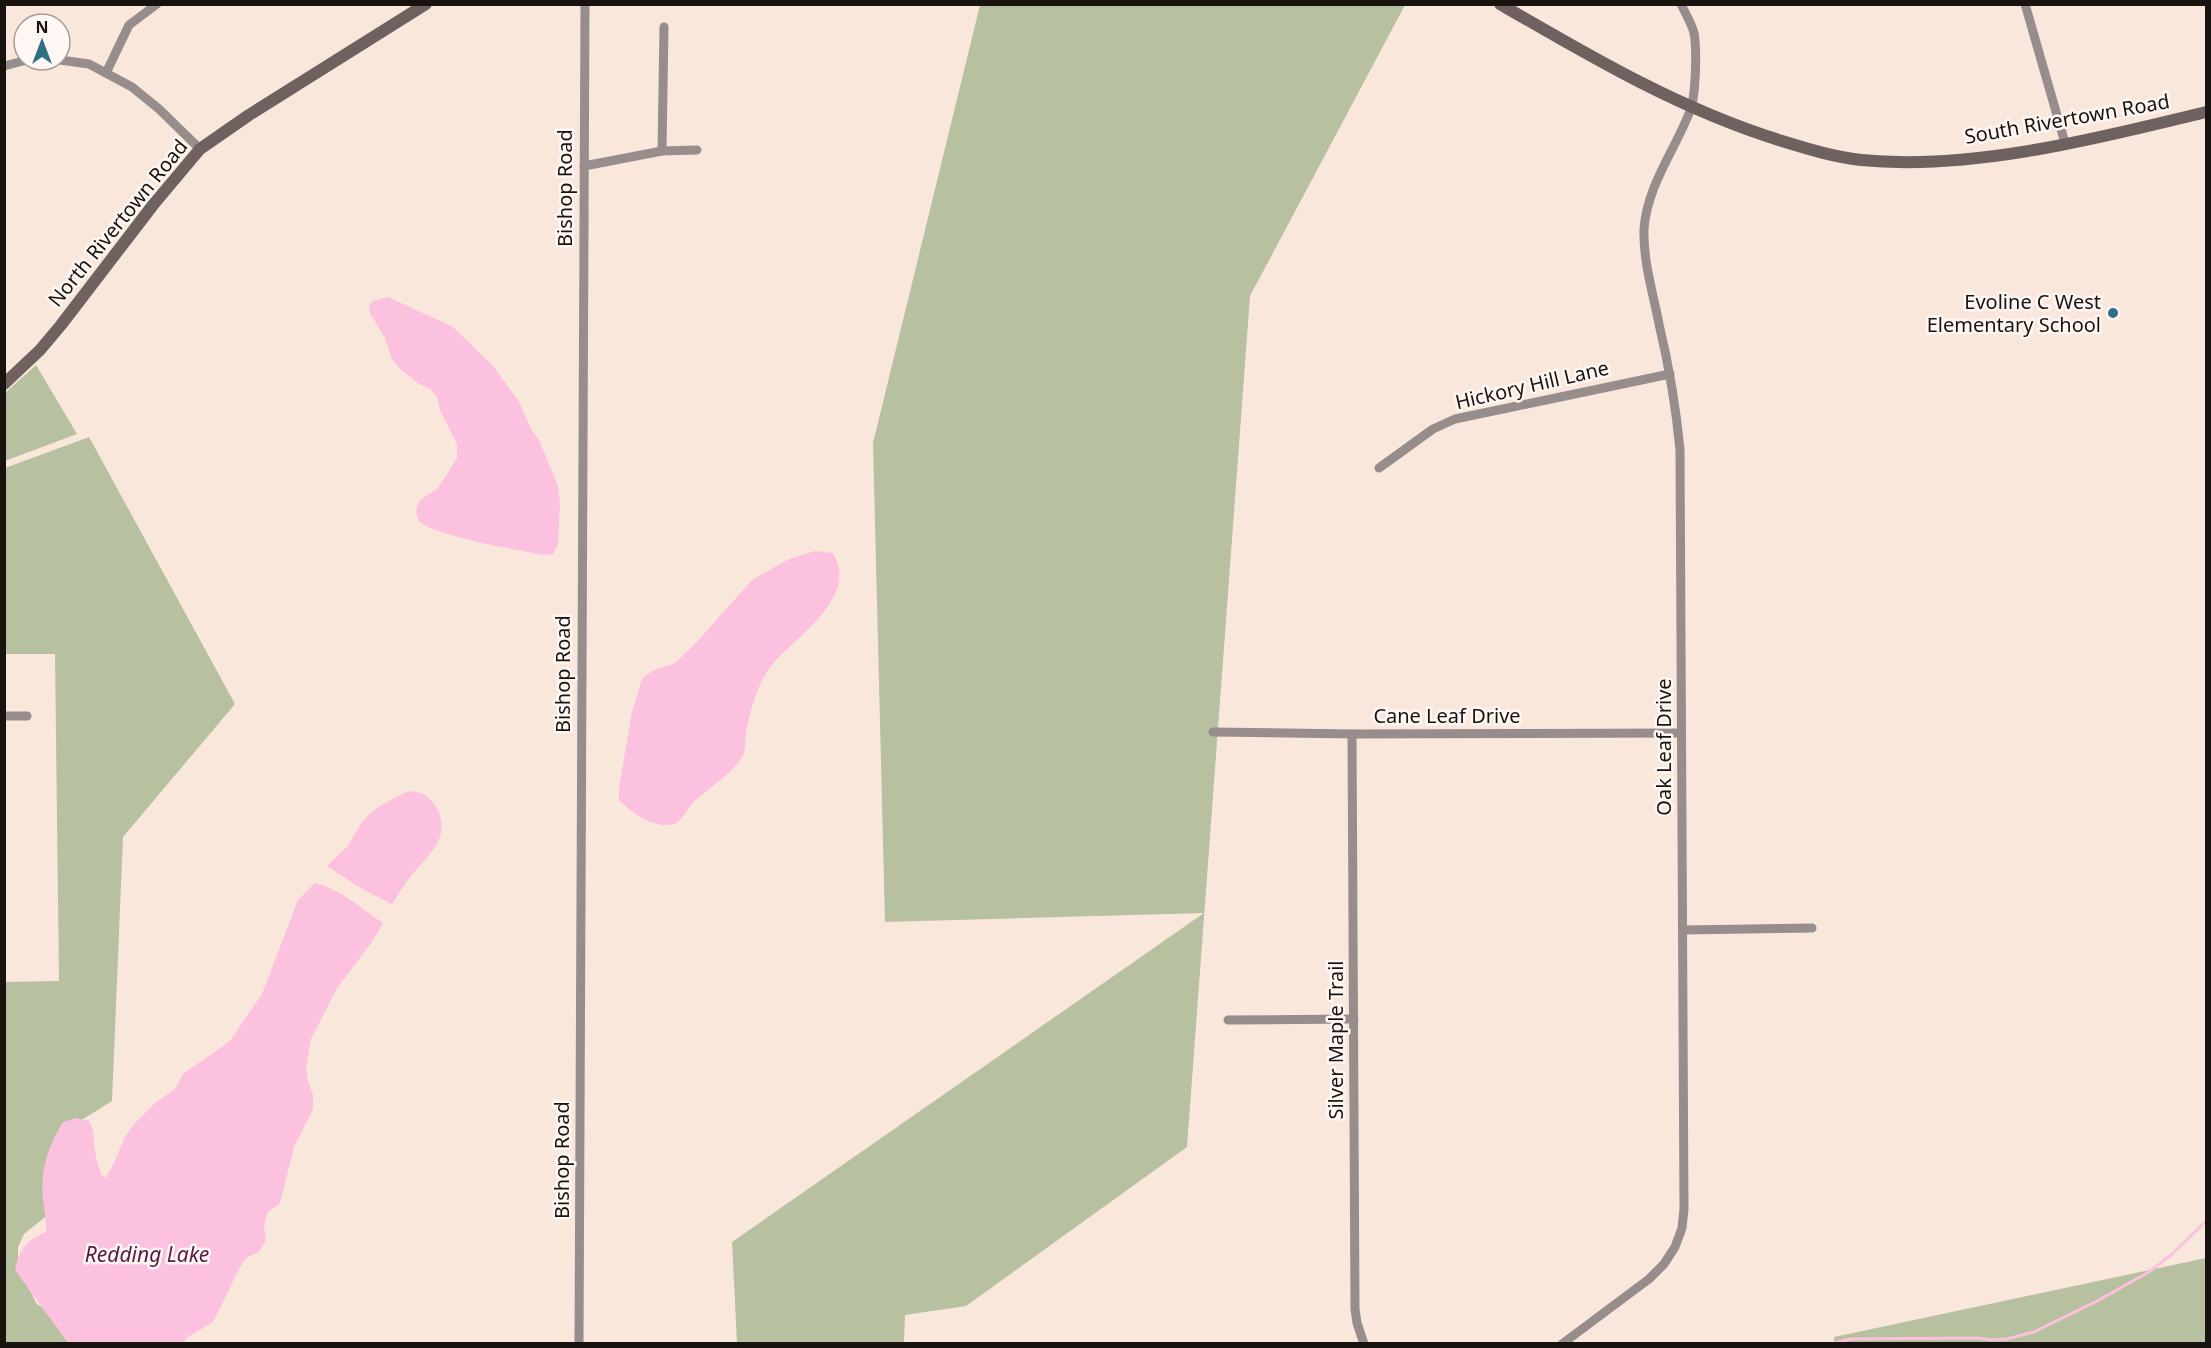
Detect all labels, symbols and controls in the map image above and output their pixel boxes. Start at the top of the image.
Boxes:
north arrow [12,12,72,72]
text: N [35,16,49,38]
street label: South Rivertown Road [1962,87,2172,150]
street label: Bishop Road [551,129,578,247]
street label: North Rivertown Road [42,133,194,312]
place label: Evoline C West Elementary School [1927,288,2101,338]
marker: Evoline C West Elementary School [2106,306,2120,320]
street label: Hickory Hill Lane [1452,354,1611,415]
street label: Bishop Road [549,615,576,733]
street label: Oak Leaf Drive [1650,678,1677,816]
street label: Cane Leaf Drive [1373,702,1521,729]
street label: Silver Maple Trail [1322,960,1349,1120]
street label: Bishop Road [548,1101,575,1219]
water label: Redding Lake [85,1240,209,1268]

